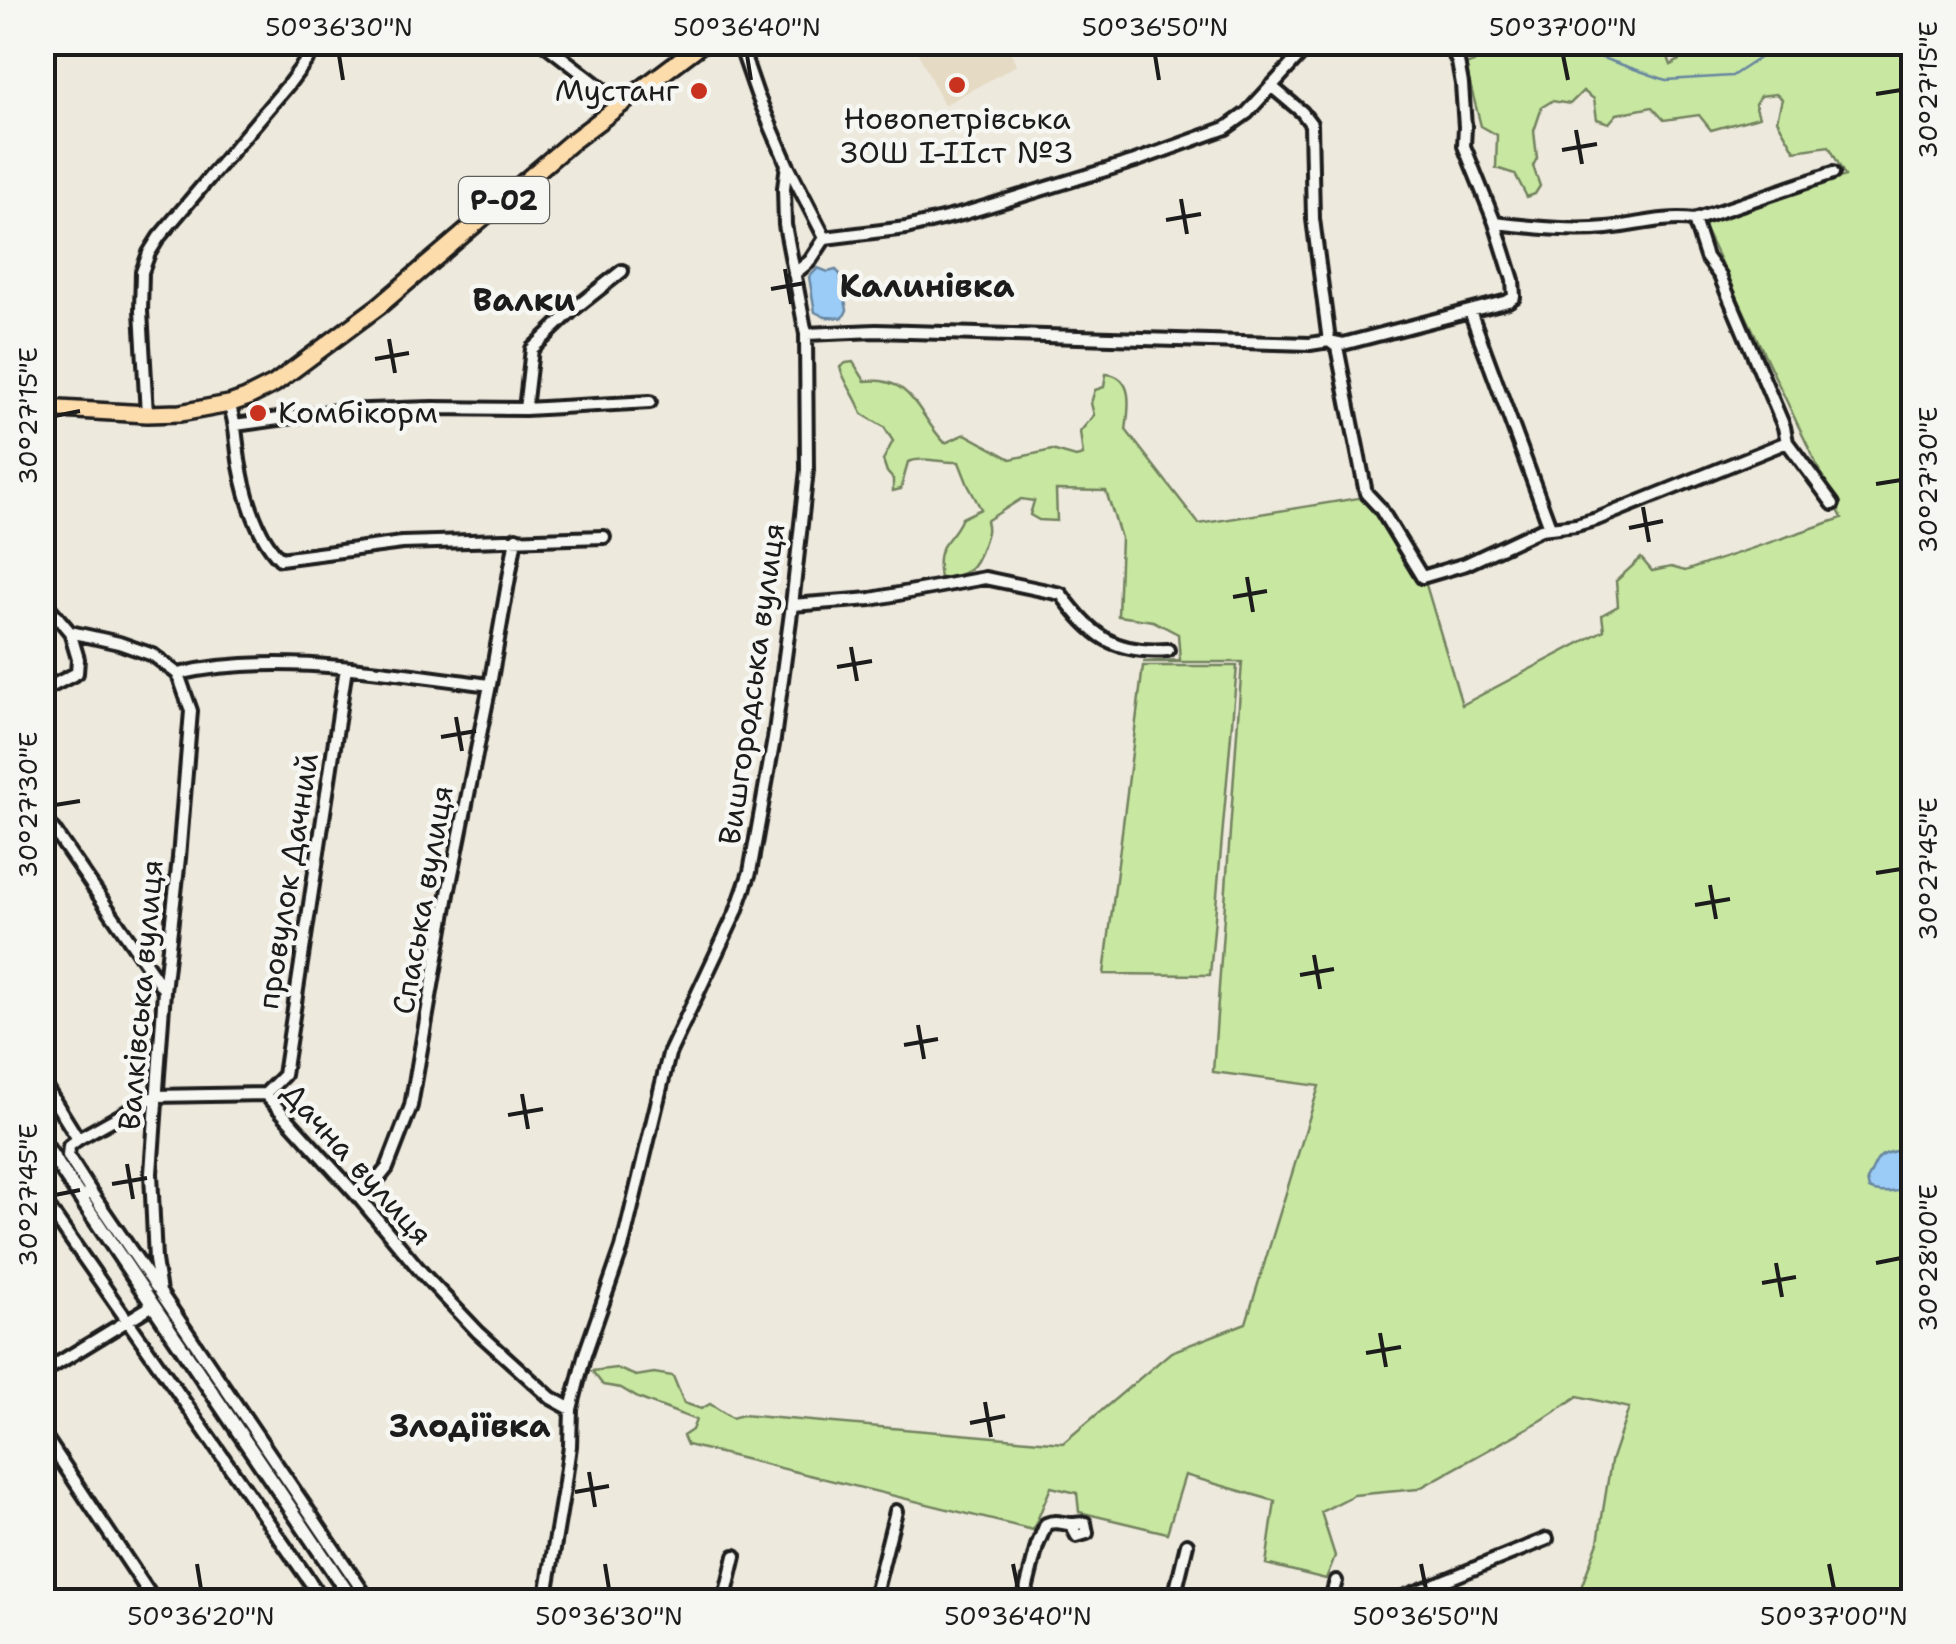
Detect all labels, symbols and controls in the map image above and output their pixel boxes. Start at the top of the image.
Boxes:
text: 50°36'30"N [265,10,413,44]
text: 50°36'40"N [673,10,821,44]
text: 50°36'50"N [1082,10,1228,44]
text: 50°37'00"N [1489,10,1637,44]
text: 30°27'15"E [1911,21,1945,159]
place label: Мустанг [555,70,680,111]
marker: Новопетрівська ЗОШ I-IIст №3 [946,74,968,96]
marker: Мустанг [688,80,710,102]
place label: Новопетрівська ЗОШ I-IIст №3 [840,98,1074,173]
road number: Р-02 [459,177,549,223]
district label: Калинівка [839,264,1015,307]
district label: Валки [473,278,575,321]
text: 30°27'15"E [11,347,45,485]
place label: Комбікорм [278,392,438,433]
marker: Комбікорм [247,402,269,424]
text: 30°27'30"E [1911,407,1945,553]
street label: Вишгородська вулиця [709,520,794,848]
text: 30°27'30"E [11,732,45,878]
street label: провулок Дачний [247,750,328,1012]
street label: Спаська вулиця [382,782,463,1018]
text: 30°27'45"E [1911,797,1945,941]
street label: Валківська вулиця [108,858,173,1132]
street label: Дачна вулиця [273,1073,442,1254]
text: 30°27'45"E [11,1123,45,1267]
text: 30°28'00"E [1911,1184,1945,1332]
district label: Злодіївка [390,1404,551,1447]
text: 50°36'20"N [127,1599,275,1633]
text: 50°36'30"N [535,1599,683,1633]
text: 50°36'40"N [944,1599,1092,1633]
text: 50°36'50"N [1353,1599,1499,1633]
text: 50°37'00"N [1760,1599,1908,1633]

